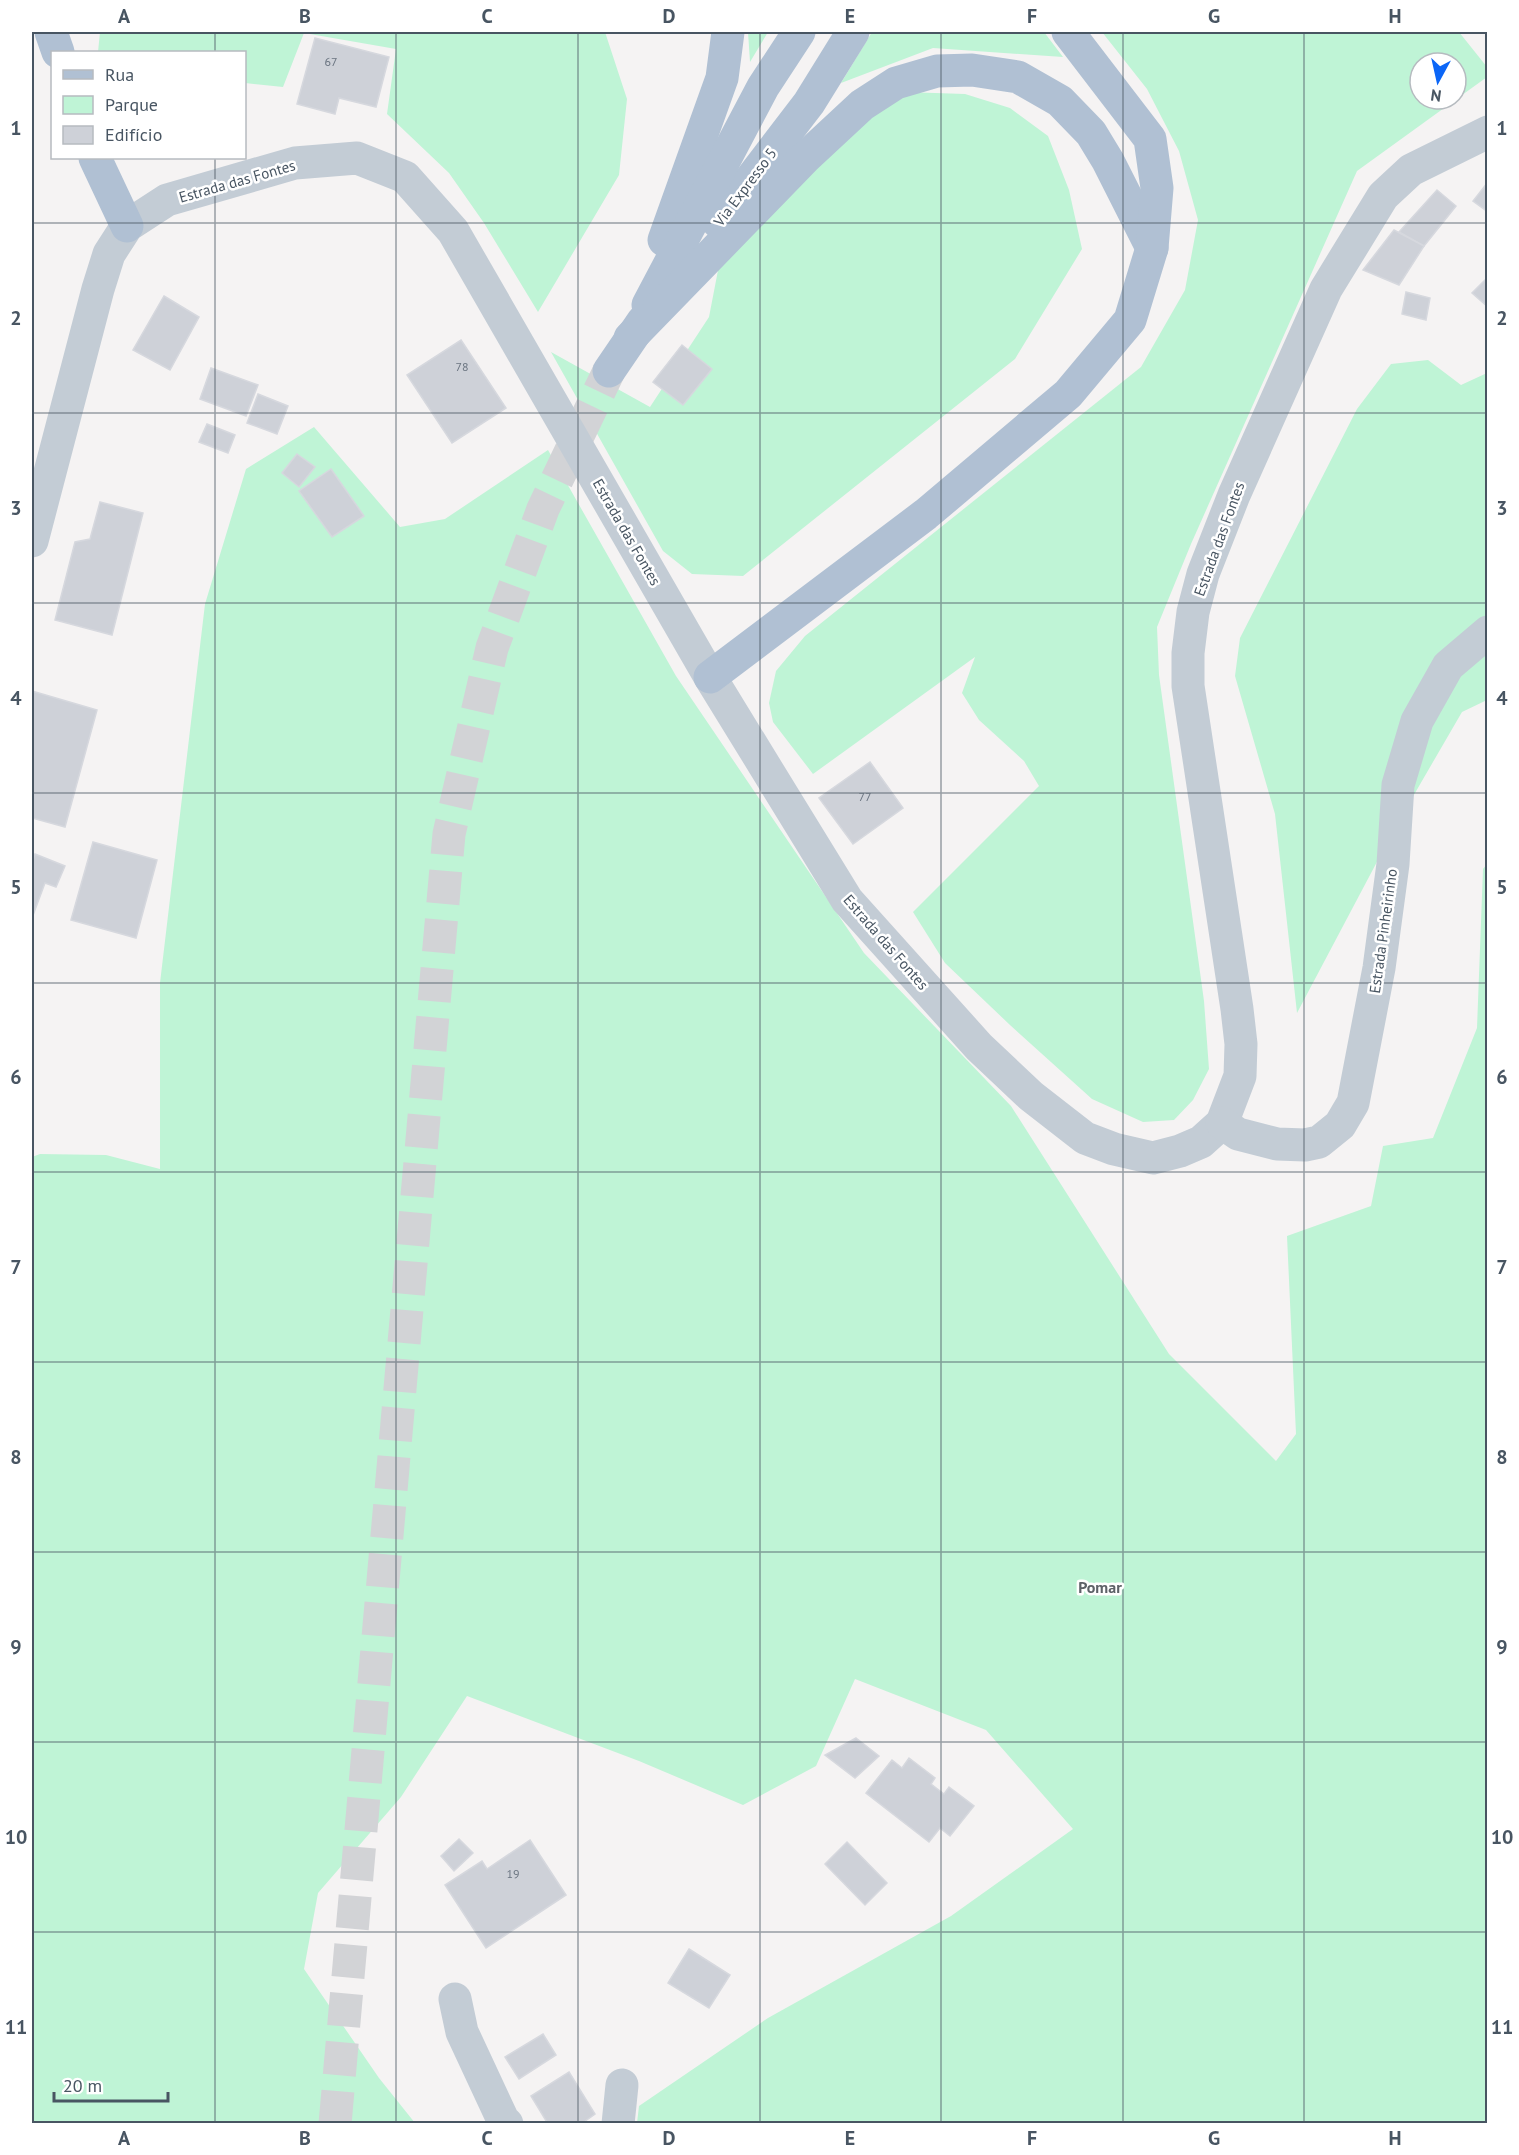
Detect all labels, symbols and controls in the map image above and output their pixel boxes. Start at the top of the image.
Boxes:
text: A [118,3,131,29]
text: B [299,3,311,29]
text: C [481,3,493,29]
text: D [663,3,676,29]
text: E [845,3,855,29]
text: F [1027,3,1037,29]
text: G [1208,3,1220,29]
text: H [1388,3,1402,29]
legend [51,51,246,159]
north arrow [1408,51,1468,111]
house number: 67 [324,54,338,69]
text: Rua [105,63,134,86]
text: N [1429,85,1443,106]
text: Parque [105,93,158,116]
text: 1 [10,115,22,141]
text: 1 [1496,115,1508,141]
text: Edifício [105,123,162,146]
street label: Via Expresso 5 [709,144,781,231]
street label: Estrada das Fontes [177,155,297,207]
text: 2 [10,305,22,331]
text: 2 [1496,305,1508,331]
house number: 78 [455,359,469,374]
street label: Estrada das Fontes [589,475,665,589]
street label: Estrada das Fontes [1190,479,1248,599]
text: 3 [10,495,22,521]
text: 3 [1496,495,1508,521]
text: 4 [10,685,22,711]
text: 4 [1496,685,1508,711]
house number: 77 [858,789,872,804]
street label: Estrada Pinheirinho [1365,868,1401,994]
text: 5 [10,874,22,900]
text: 5 [1496,874,1508,900]
street label: Estrada das Fontes [839,890,933,994]
text: 6 [10,1064,22,1090]
text: 6 [1496,1064,1508,1090]
text: 7 [10,1254,22,1280]
text: 7 [1496,1254,1508,1280]
text: 8 [10,1444,22,1470]
text: 8 [1496,1444,1508,1470]
district label: Pomar [1078,1577,1122,1597]
text: 9 [10,1634,22,1660]
text: 9 [1496,1634,1508,1660]
text: 10 [5,1824,27,1850]
text: 10 [1491,1824,1513,1850]
house number: 19 [506,1866,520,1881]
text: 11 [5,2014,27,2040]
text: 11 [1491,2014,1513,2040]
scale bar [54,2065,168,2103]
text: 20 m [63,2074,102,2097]
text: A [118,2125,131,2151]
text: B [299,2125,311,2151]
text: C [481,2125,493,2151]
text: D [663,2125,676,2151]
text: E [845,2125,855,2151]
text: F [1027,2125,1037,2151]
text: G [1208,2125,1220,2151]
text: H [1388,2125,1402,2151]

